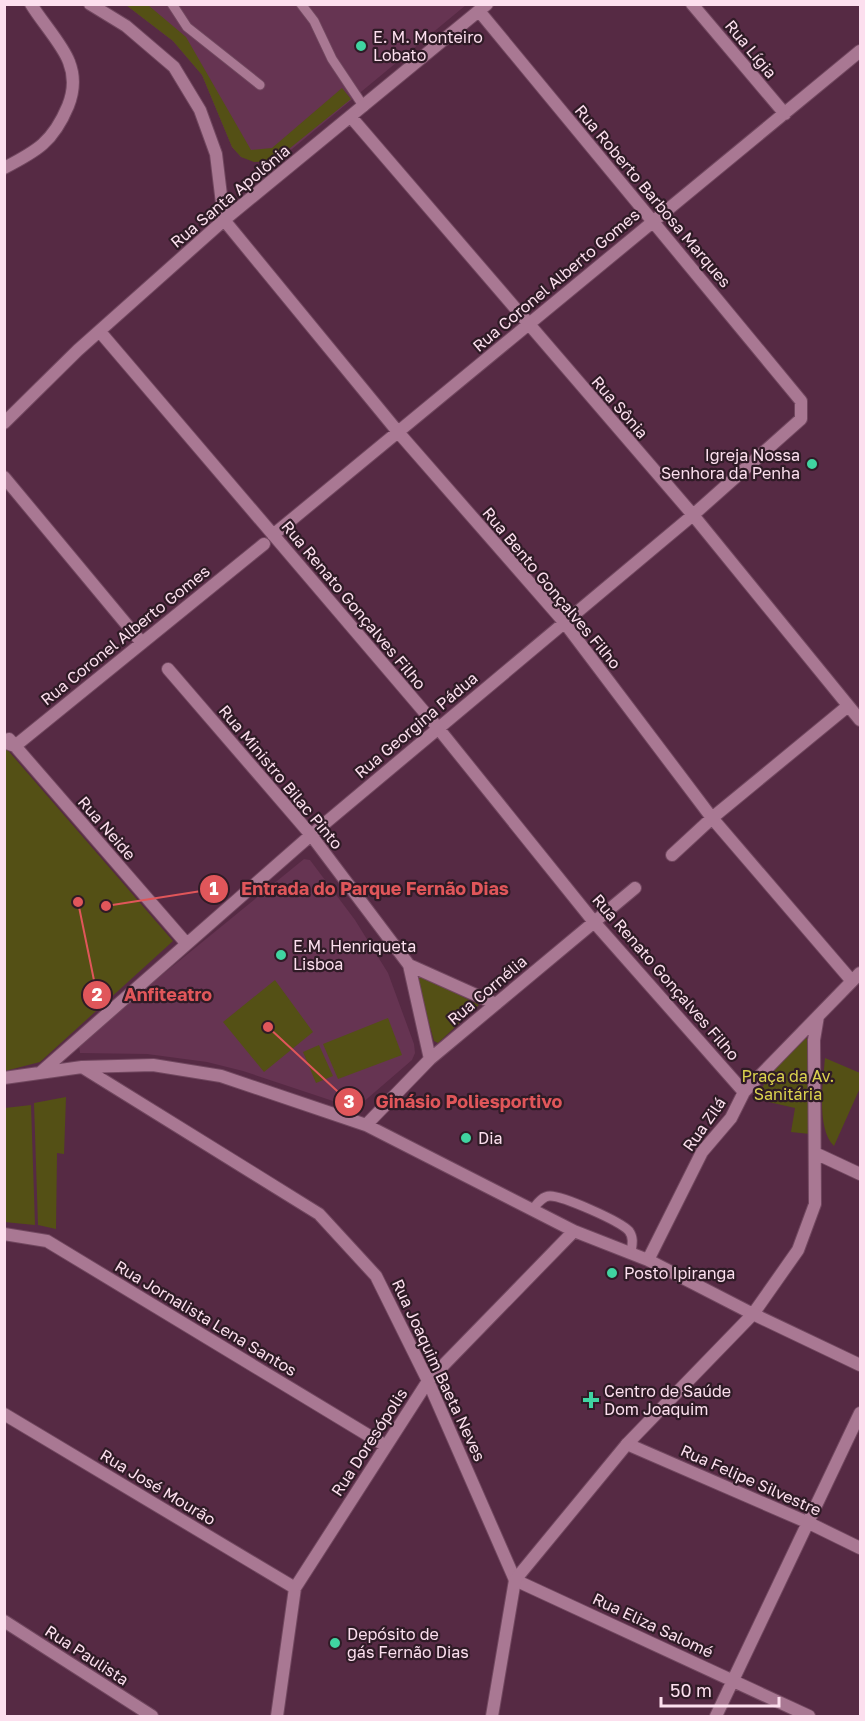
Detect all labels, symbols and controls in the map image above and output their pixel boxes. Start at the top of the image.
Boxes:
street label: Rua Lígia [721,16,781,82]
place label: E. M. Monteiro Lobato [373,27,483,65]
marker: E. M. Monteiro Lobato [354,39,368,53]
street label: Rua Roberto Barbosa Marques [571,101,735,291]
street label: Rua Santa Apolônia [166,140,294,252]
street label: Rua Coronel Alberto Gomes [468,204,644,356]
street label: Rua Sônia [587,372,653,442]
place label: Igreja Nossa Senhora da Penha [661,445,800,483]
marker: Igreja Nossa Senhora da Penha [805,457,819,471]
street label: Rua Bento Gonçalves Filho [478,503,626,673]
street label: Rua Renato Gonçalves Filho [278,517,430,693]
street label: Rua Coronel Alberto Gomes [36,561,214,709]
street label: Rua Georgina Pádua [350,668,482,782]
street label: Rua Ministro Bilac Pinto [215,701,347,853]
street label: Rua Neide [74,792,140,864]
callout: Entrada do Parque Fernão Dias [199,871,521,907]
text: 1 [209,877,219,899]
text: Entrada do Parque Fernão Dias [241,877,509,899]
street label: Rua Renato Gonçalves Filho [588,890,744,1064]
place label: E.M. Henriqueta Lisboa [293,936,416,974]
marker: E.M. Henriqueta Lisboa [274,948,288,962]
street label: Rua Cornélia [443,951,531,1029]
callout: Anfiteatro [82,977,224,1013]
text: 2 [92,983,103,1005]
text: Anfiteatro [124,983,212,1005]
park label: Praça da Av. Sanitária [742,1066,834,1104]
callout: Ginásio Poliesportivo [334,1084,574,1120]
text: 3 [344,1090,355,1112]
text: Ginásio Poliesportivo [376,1090,563,1112]
street label: Rua Zilá [678,1093,730,1155]
place label: Dia [478,1128,503,1148]
marker: Dia [459,1131,473,1145]
street label: Rua Jornalista Lena Santos [111,1256,301,1380]
place label: Posto Ipiranga [624,1263,735,1283]
marker: Posto Ipiranga [605,1266,619,1280]
street label: Rua Joaquim Baeta Neves [388,1276,490,1464]
place label: Centro de Saúde Dom Joaquim [604,1381,731,1419]
street label: Rua Doresópolis [327,1384,411,1500]
marker: Centro de Saúde Dom Joaquim [582,1391,600,1409]
street label: Rua Felipe Silvestre [678,1440,824,1520]
street label: Rua José Mourão [97,1445,219,1529]
street label: Rua Eliza Salomé [589,1588,717,1662]
street label: Rua Paulista [41,1621,133,1689]
place label: Depósito de gás Fernão Dias [347,1624,469,1662]
marker: Depósito de gás Fernão Dias [328,1636,342,1650]
scale bar [661,1670,780,1708]
text: 50 m [670,1679,712,1701]

